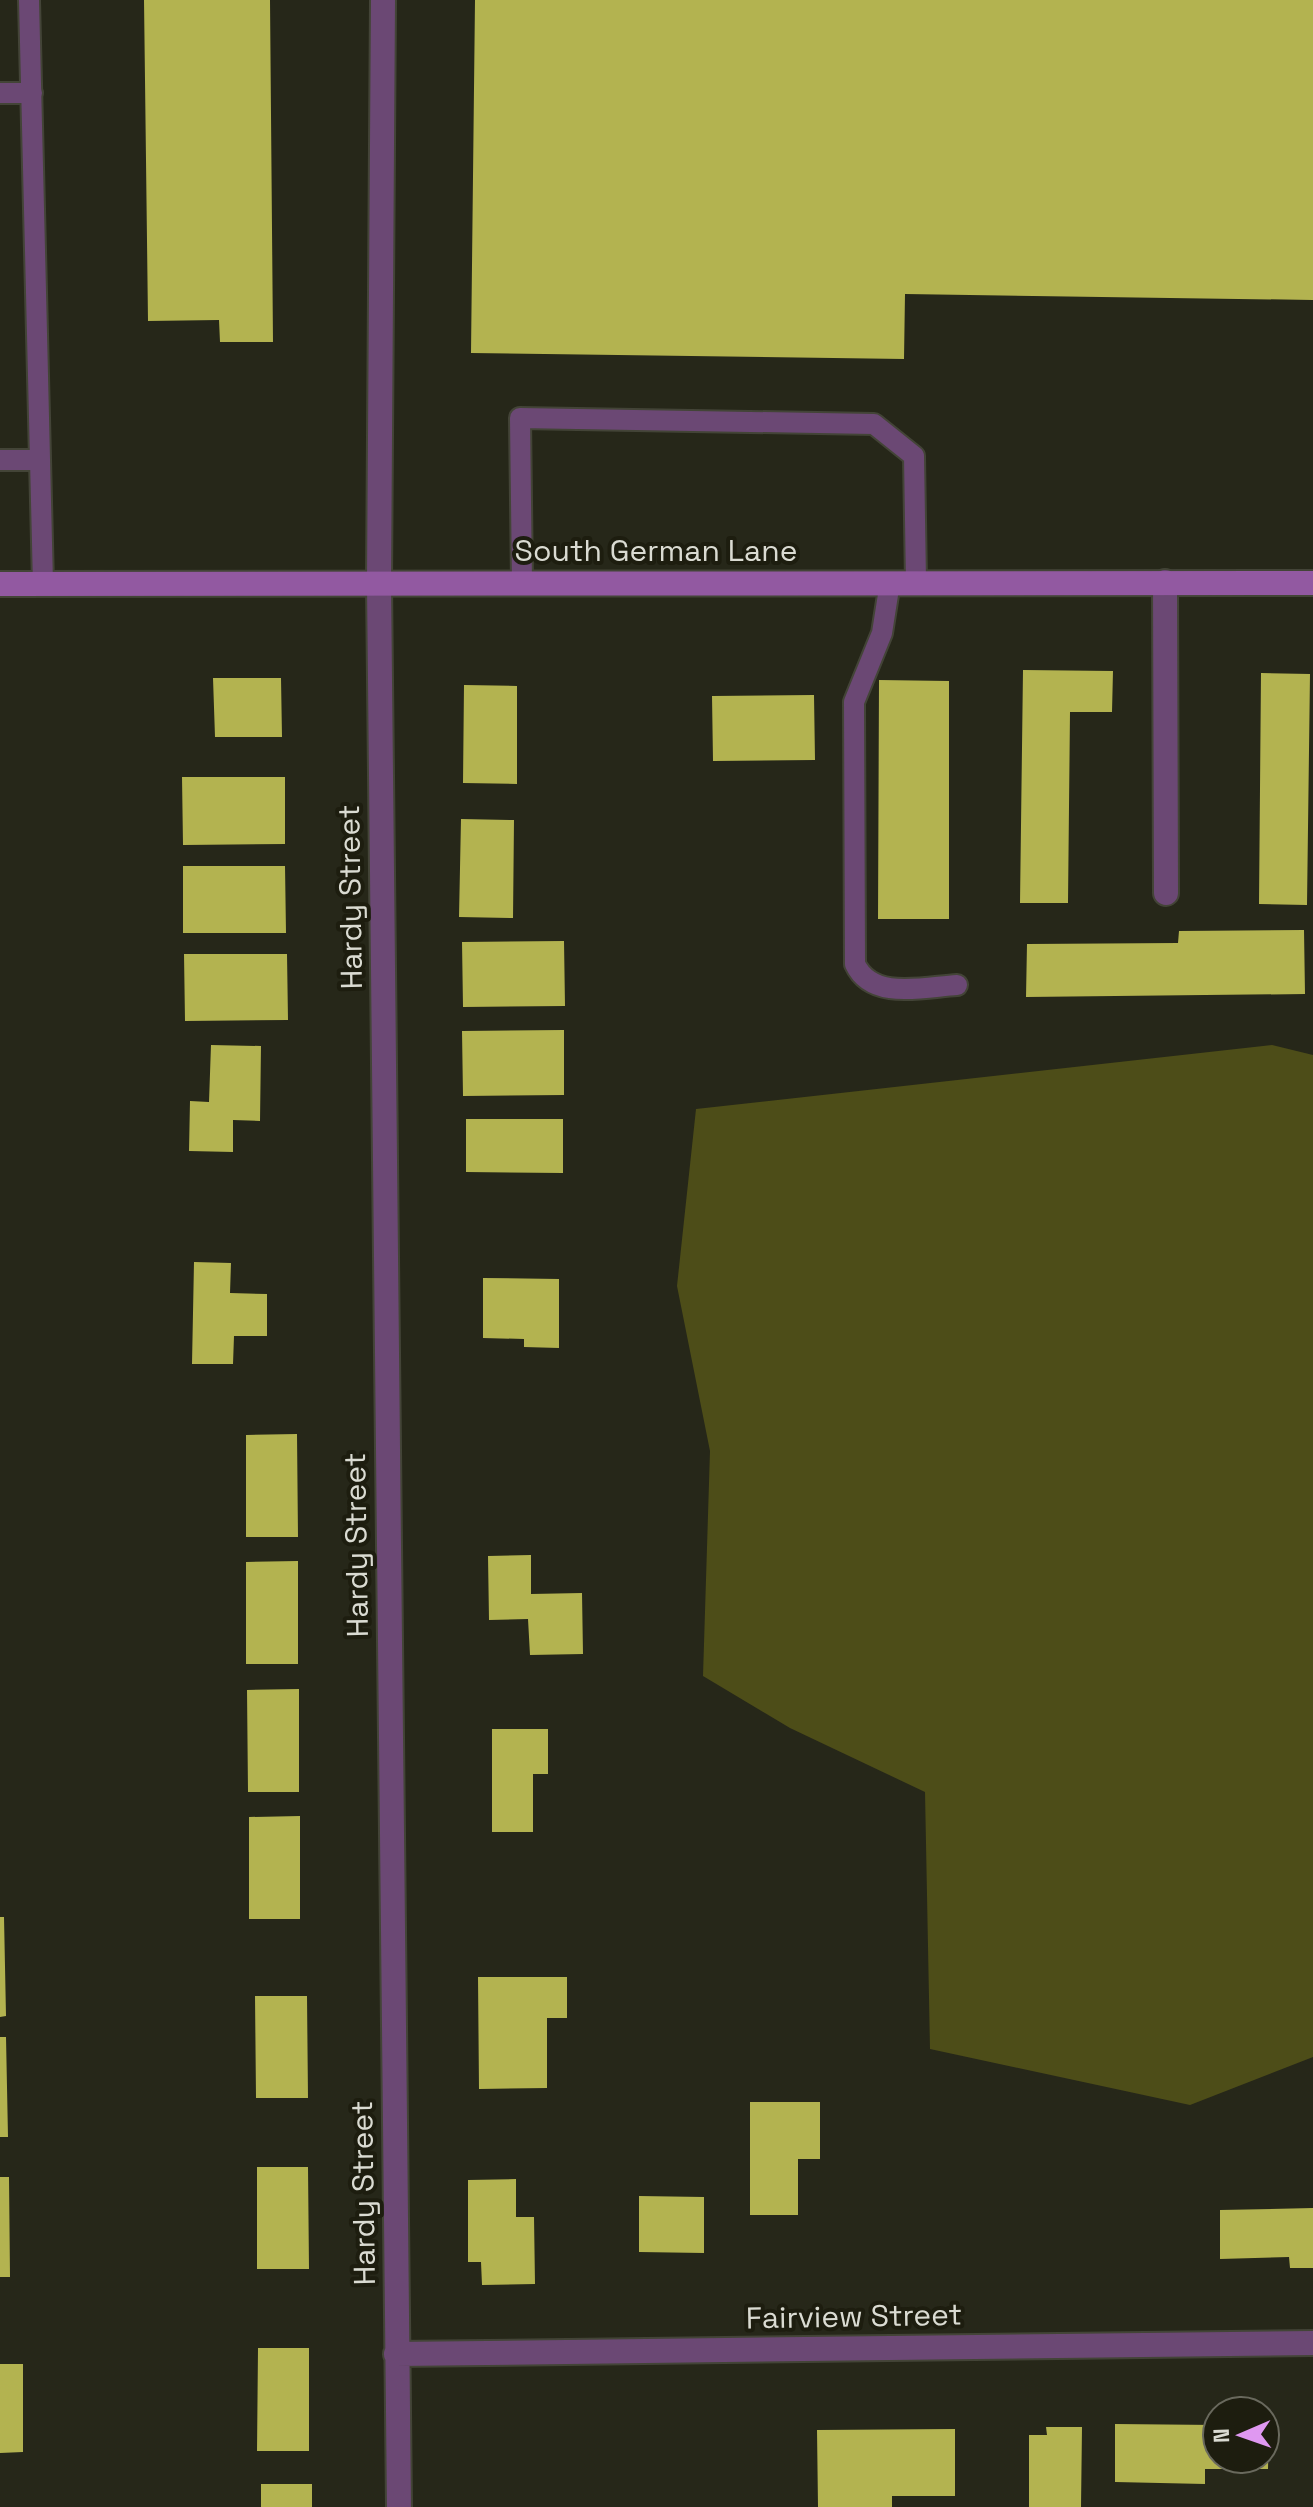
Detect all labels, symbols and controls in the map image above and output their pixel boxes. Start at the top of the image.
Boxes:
street label: South German Lane [515,531,798,570]
street label: Hardy Street [329,804,371,990]
street label: Hardy Street [335,1452,377,1638]
street label: Hardy Street [342,2100,384,2286]
street label: Fairview Street [746,2295,962,2337]
north arrow [1201,2395,1281,2475]
text: N [1207,2428,1235,2444]

